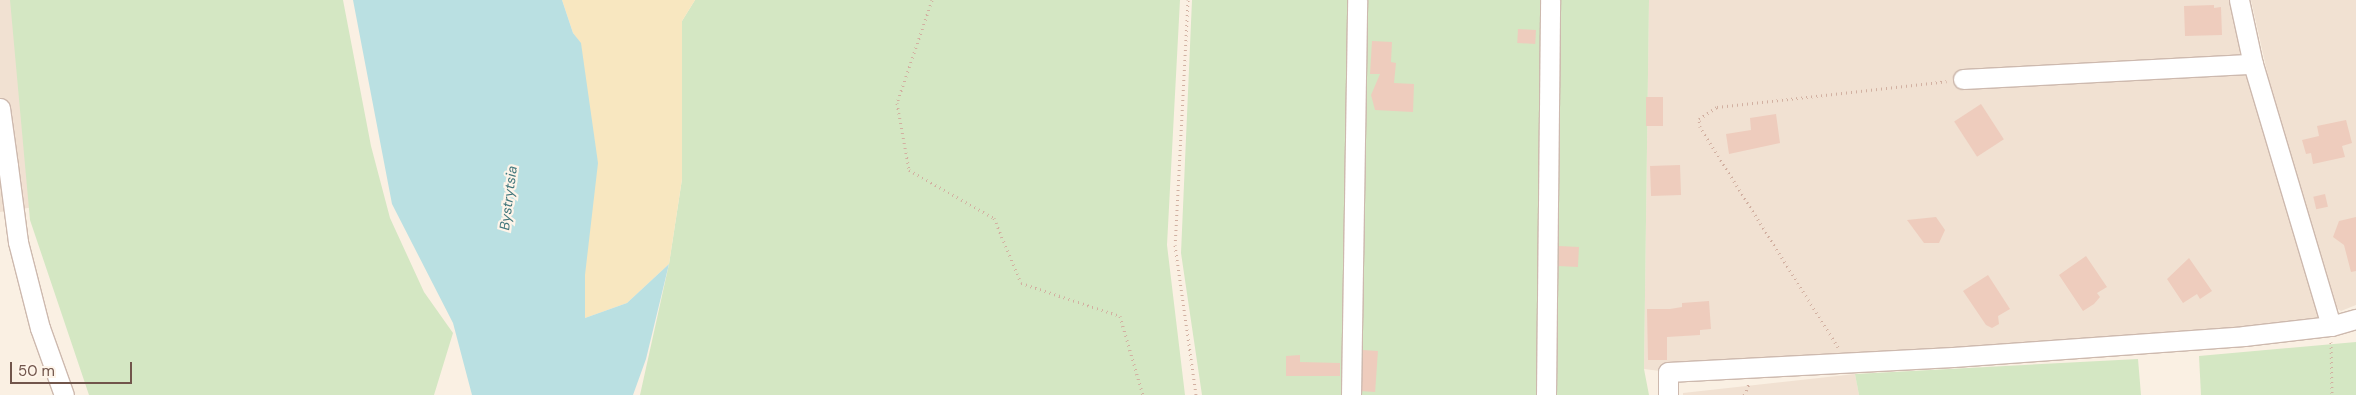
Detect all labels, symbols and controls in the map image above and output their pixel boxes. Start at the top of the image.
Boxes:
water label: Bystrytsia [496,165,520,231]
scale bar [12,352,135,384]
text: 50 m [18,361,55,381]

